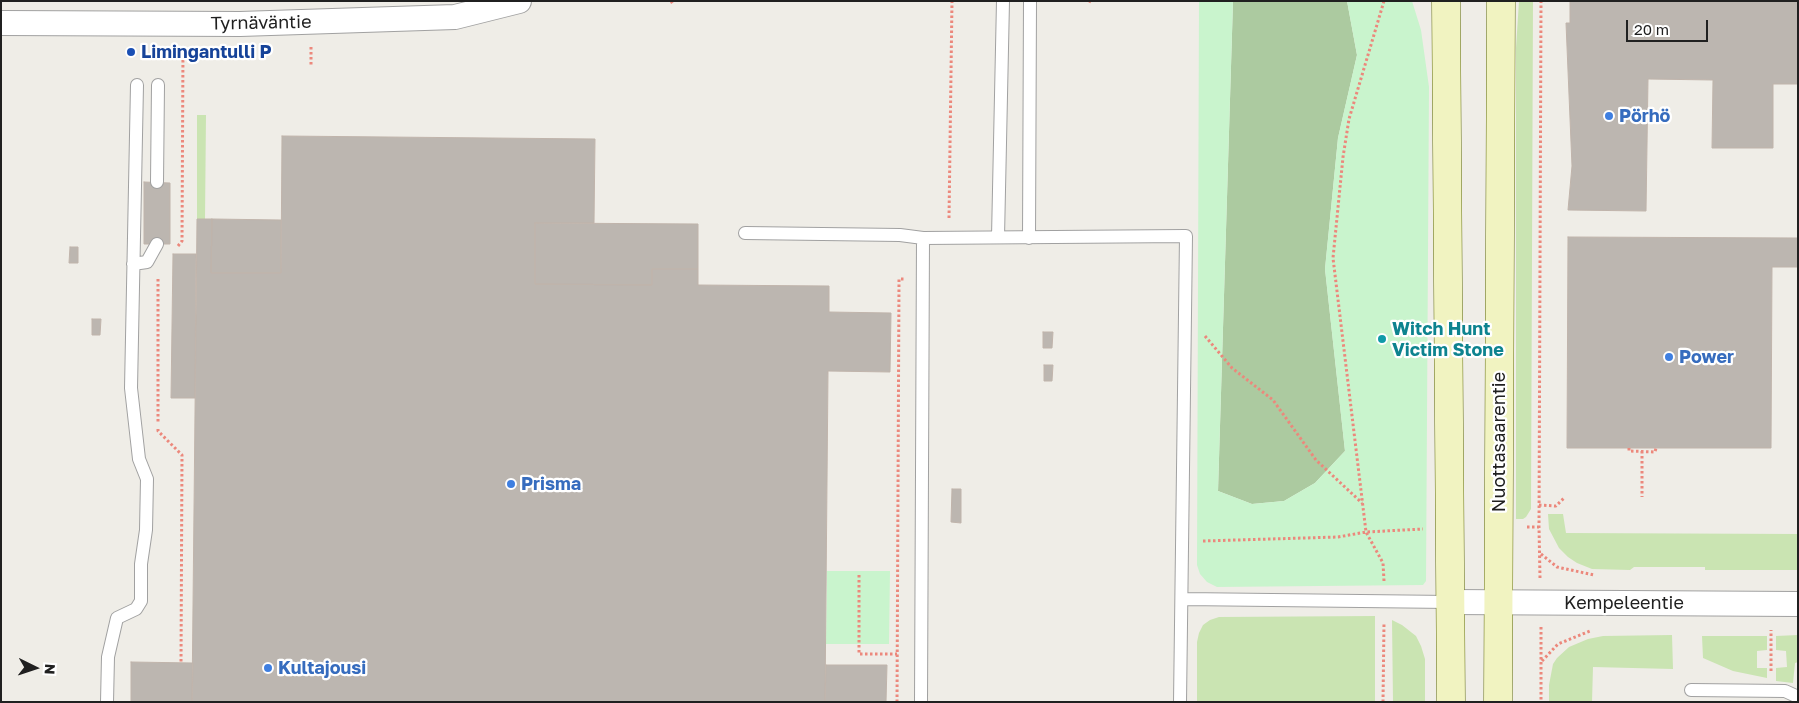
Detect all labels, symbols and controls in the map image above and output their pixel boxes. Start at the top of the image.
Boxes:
scale bar [1629,10,1712,42]
street label: Tyrnäväntie [210,11,312,35]
text: 20 m [1634,20,1669,38]
place label: Limingantulli P [141,41,272,63]
marker: Limingantulli P [125,46,137,58]
place label: Pörhö [1619,105,1670,127]
marker: Pörhö [1603,110,1615,122]
place label: Witch Hunt Victim Stone [1392,318,1504,360]
marker: Witch Hunt Victim Stone [1376,333,1388,345]
place label: Power [1679,346,1734,368]
marker: Power [1663,351,1675,363]
street label: Nuottasaarentie [1488,372,1510,512]
place label: Prisma [521,473,581,495]
marker: Prisma [505,478,517,490]
street label: Kempeleentie [1564,592,1684,614]
north arrow [10,643,60,693]
place label: Kultajousi [278,657,366,679]
marker: Kultajousi [262,662,274,674]
text: N [42,663,59,675]

